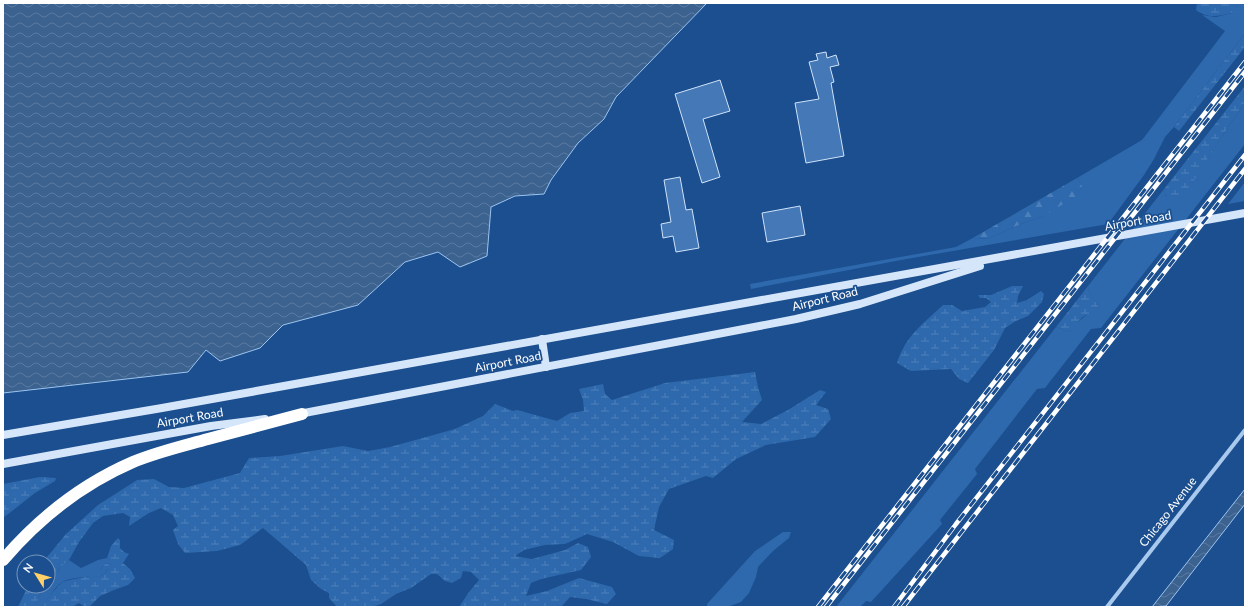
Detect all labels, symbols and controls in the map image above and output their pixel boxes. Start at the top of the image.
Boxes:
street label: Airport Road [1103,207,1172,234]
street label: Airport Road [790,283,859,314]
street label: Airport Road [473,348,542,375]
street label: Airport Road [155,404,224,431]
street label: Chicago Avenue [1136,474,1200,550]
north arrow [16,554,56,594]
text: N [20,560,35,575]

